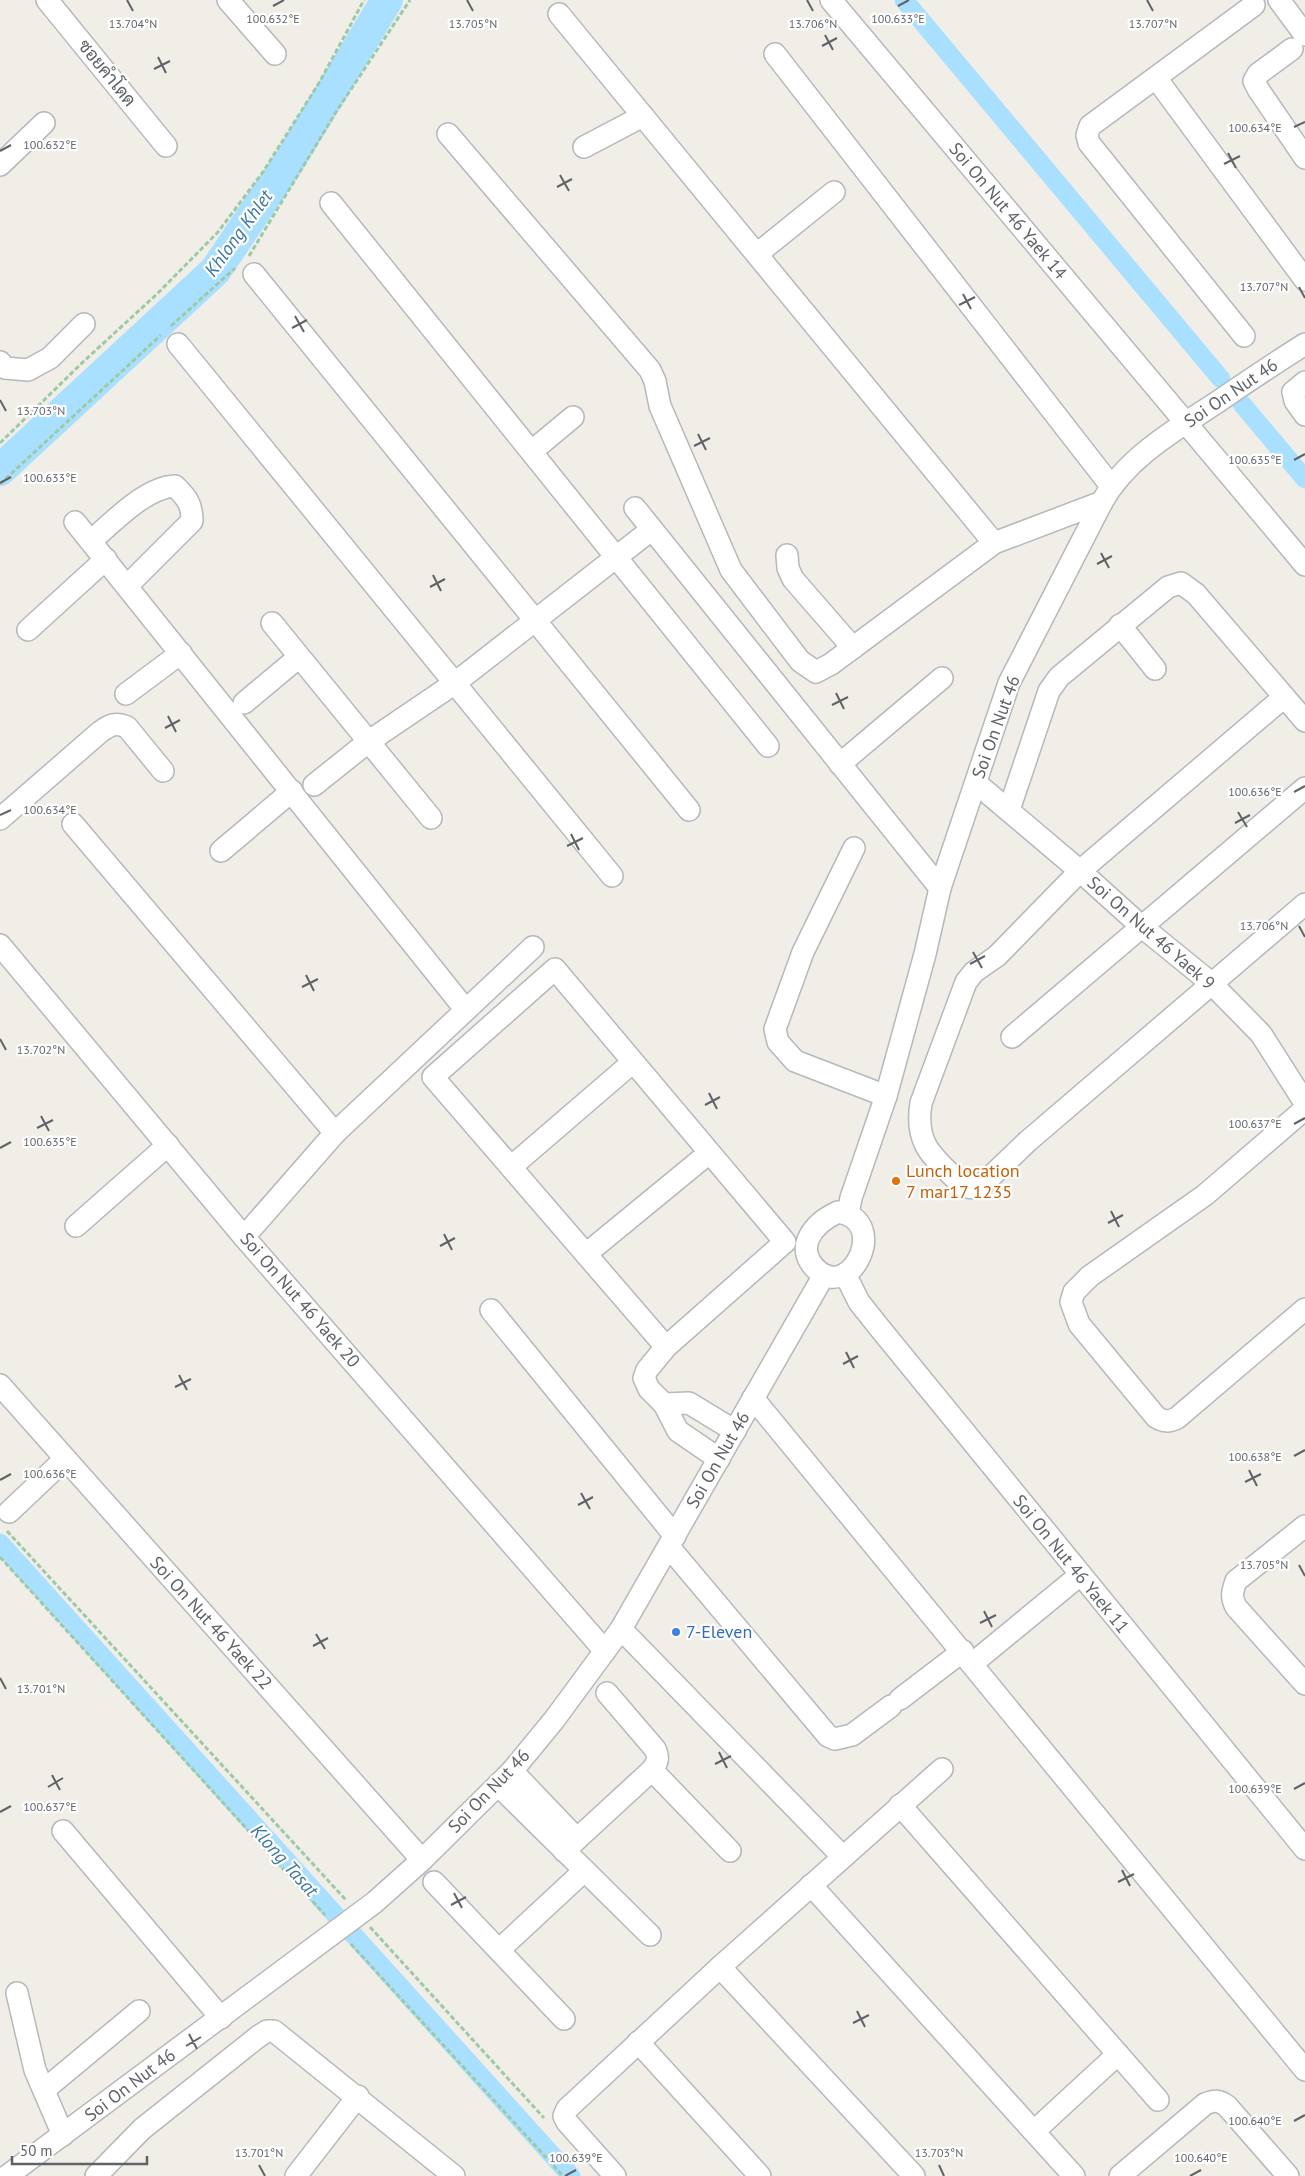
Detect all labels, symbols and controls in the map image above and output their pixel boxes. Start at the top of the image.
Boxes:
text: 100.632°E [246,11,300,26]
text: 100.633°E [871,11,925,26]
text: 13.704°N [109,16,157,31]
text: 13.705°N [449,16,497,31]
text: 13.706°N [789,16,837,31]
text: 13.707°N [1129,16,1177,31]
street label: ซอยคำโดด [73,34,142,111]
text: 100.634°E [1228,120,1282,135]
text: 100.632°E [23,137,77,152]
street label: Soi On Nut 46 Yaek 14 [944,138,1073,284]
water label: Khlong Khlet [199,184,278,281]
text: 13.707°N [1240,279,1288,294]
street label: Soi On Nut 46 [1179,353,1282,432]
text: 13.703°N [17,403,65,418]
text: 100.635°E [1228,452,1282,467]
text: 100.633°E [23,470,77,485]
street label: Soi On Nut 46 [966,672,1025,782]
text: 100.636°E [1228,784,1282,799]
text: 100.634°E [23,802,77,817]
street label: Soi On Nut 46 Yaek 9 [1083,871,1220,994]
text: 13.706°N [1240,918,1288,933]
text: 13.702°N [17,1042,65,1057]
text: 100.637°E [1228,1116,1282,1131]
text: 100.635°E [23,1134,77,1149]
place label: Lunch location 7 mar17 1235 [906,1159,1020,1203]
marker: Lunch location 7 mar17 1235 [890,1175,902,1187]
street label: Soi On Nut 46 Yaek 20 [235,1227,366,1372]
street label: Soi On Nut 46 [681,1407,755,1512]
text: 100.638°E [1228,1449,1282,1464]
text: 100.636°E [23,1466,77,1481]
street label: Soi On Nut 46 Yaek 11 [1008,1490,1134,1638]
street label: Soi On Nut 46 Yaek 22 [145,1551,277,1694]
text: 13.705°N [1240,1557,1288,1572]
place label: 7-Eleven [686,1620,752,1643]
marker: 7-Eleven [670,1626,682,1638]
text: 13.701°N [17,1681,65,1696]
street label: Soi On Nut 46 [443,1744,534,1838]
text: 100.639°E [1228,1781,1282,1796]
text: 100.637°E [23,1799,77,1814]
water label: Klong Tasat [246,1819,325,1902]
street label: Soi On Nut 46 [80,2043,180,2126]
text: 100.640°E [1228,2113,1282,2128]
scale bar [12,2134,148,2166]
text: 50 m [20,2141,53,2160]
text: 13.701°N [235,2145,283,2160]
text: 13.703°N [915,2145,963,2160]
text: 100.639°E [549,2150,603,2165]
text: 100.640°E [1174,2150,1228,2165]

